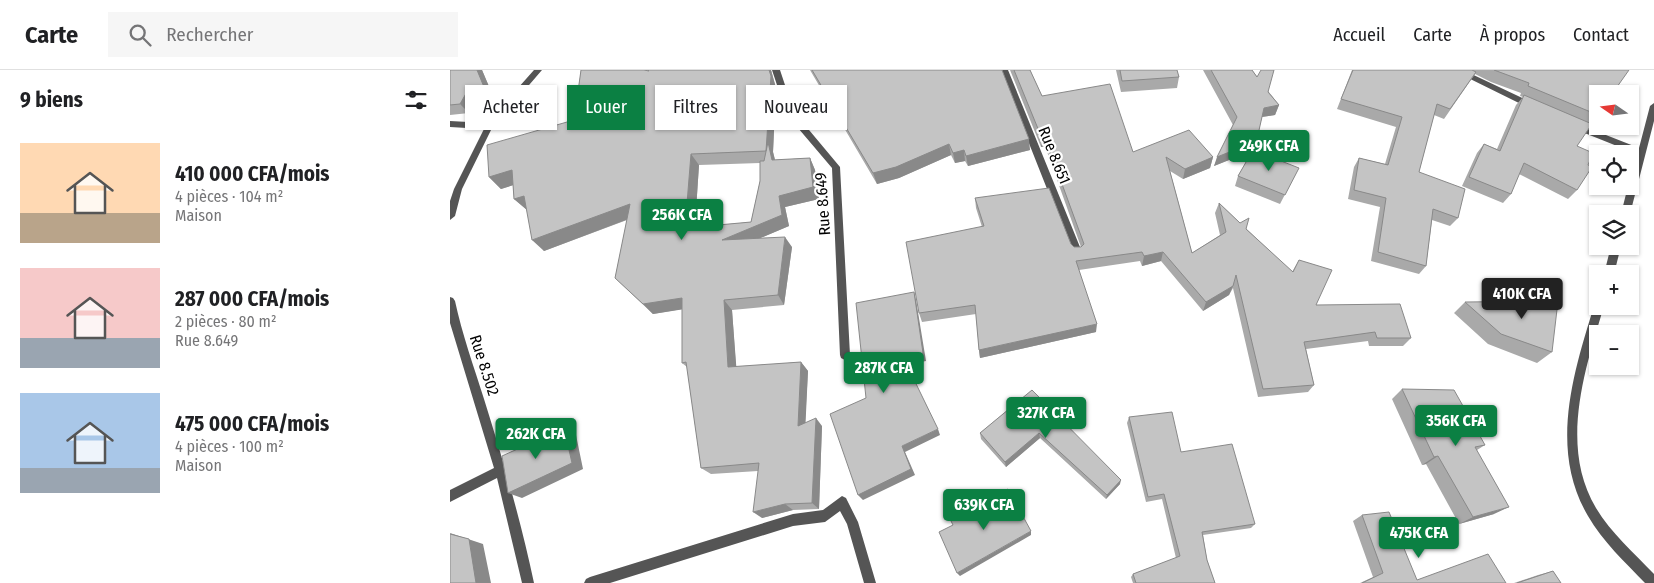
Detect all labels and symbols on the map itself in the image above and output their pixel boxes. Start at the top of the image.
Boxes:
north arrow [1589,85,1639,135]
street label: Rue 8.651 [1034,124,1075,187]
pin: 249K CFA [1217,129,1321,172]
street label: Rue 8.649 [811,172,834,236]
pin: 256K CFA [630,198,734,241]
pin: 410K CFA [1470,278,1574,320]
street label: Rue 8.502 [466,332,503,398]
pin: 287K CFA [832,352,936,394]
pin: 327K CFA [994,396,1098,439]
pin: 356K CFA [1404,404,1508,447]
pin: 262K CFA [484,418,588,460]
pin: 639K CFA [932,488,1036,531]
pin: 475K CFA [1367,516,1471,559]

